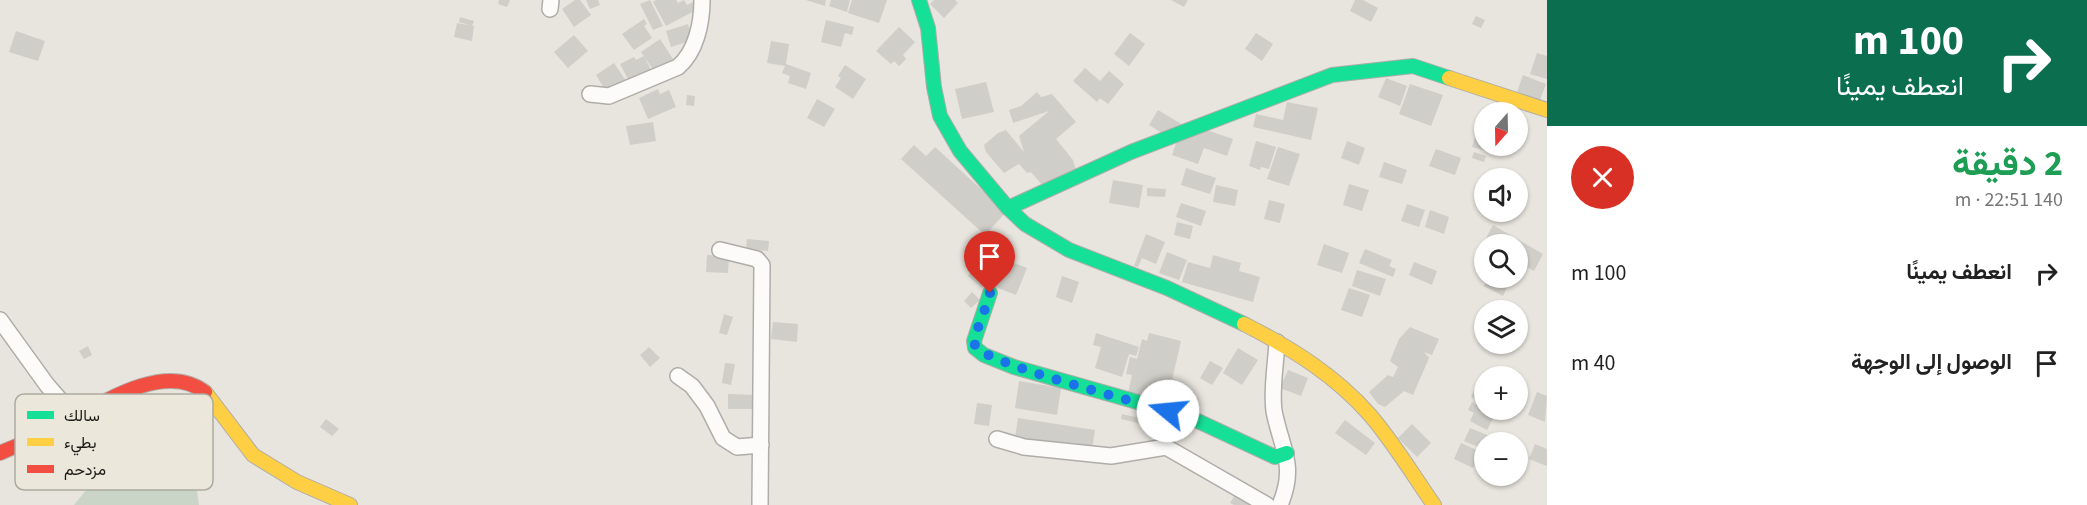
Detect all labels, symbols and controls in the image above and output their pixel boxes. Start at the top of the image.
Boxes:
text: 100 m [1853,11,1964,71]
icon: right [1985,24,2063,102]
text: انعطف يمينًا [1836,67,1964,106]
north arrow [1474,102,1528,156]
map controls [1474,102,1528,486]
text: 2 دقيقة [1952,138,2063,189]
button: close [1571,146,1634,209]
button: sound [1474,168,1528,222]
text: 140 m · 22:51 [1955,186,2063,214]
pin [964,231,1015,293]
button: search [1474,234,1528,288]
icon: arrive [973,240,1006,273]
text: انعطف يمينًا [1906,256,2012,288]
text: 100 m [1571,257,1626,289]
icon: right [2030,257,2063,290]
button: layers [1474,300,1528,354]
text: الوصول إلى الوجهة [1851,346,2012,378]
text: 40 m [1571,347,1616,379]
icon: arrive [2030,347,2063,380]
button: + [1474,366,1528,420]
position arrow [1136,379,1200,443]
legend [15,394,213,490]
text: سالك [64,405,100,427]
text: بطيء [64,432,96,456]
button: − [1474,432,1528,486]
text: مزدحم [64,459,106,481]

